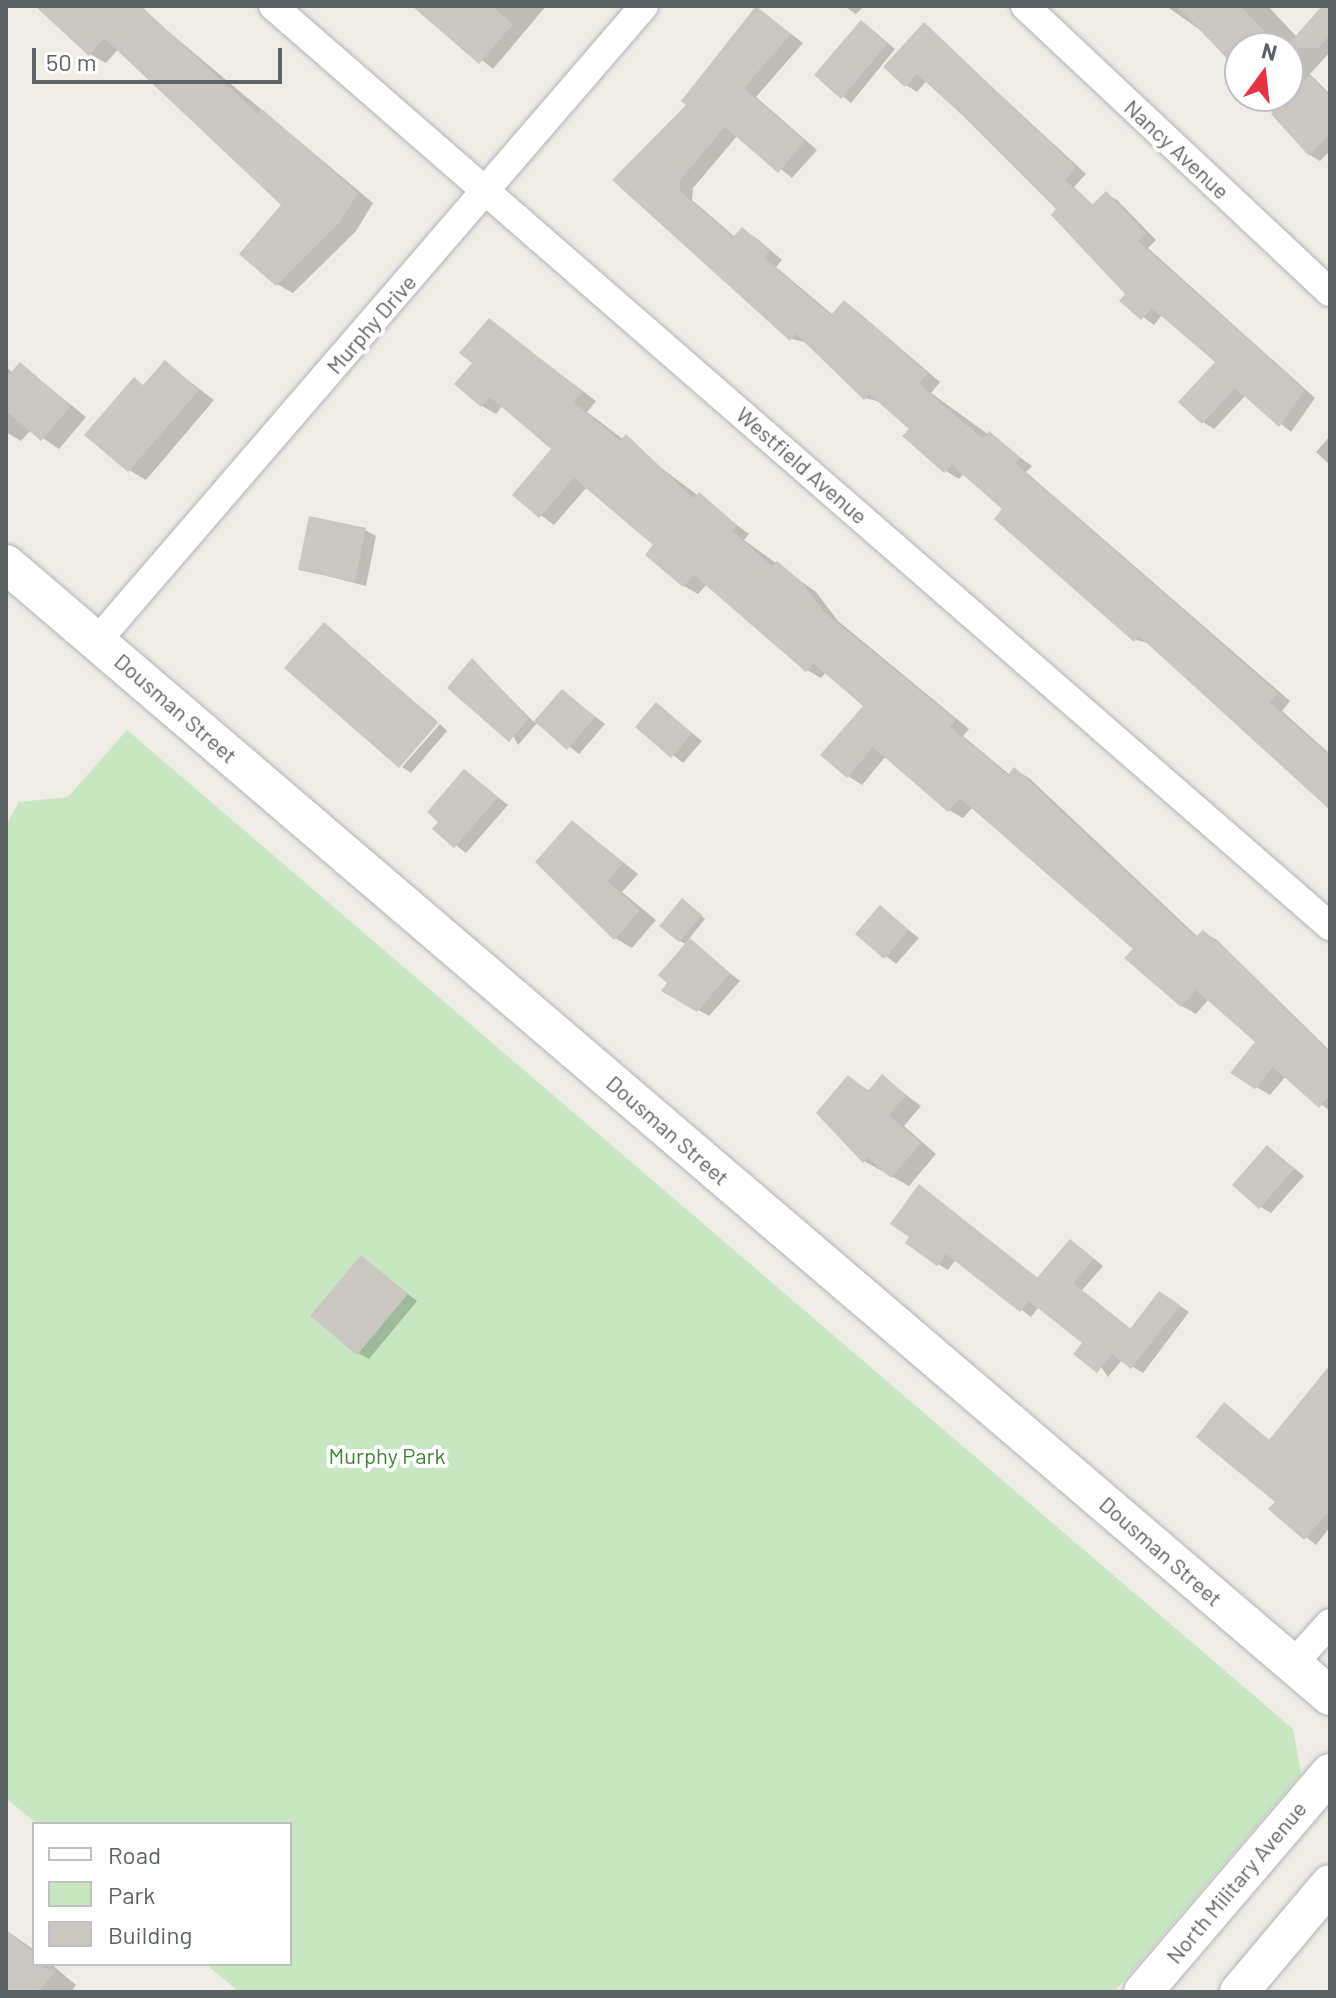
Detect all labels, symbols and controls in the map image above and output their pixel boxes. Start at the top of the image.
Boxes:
scale bar [36,32,286,82]
north arrow [1224,32,1304,112]
text: N [1259,36,1280,65]
text: 50 m [46,47,97,76]
street label: Nancy Avenue [1119,94,1235,204]
street label: Murphy Drive [321,269,421,379]
street label: Westfield Avenue [731,401,873,529]
street label: Dousman Street [109,648,243,768]
street label: Dousman Street [601,1070,735,1190]
park label: Murphy Park [328,1443,446,1469]
street label: Dousman Street [1094,1491,1228,1611]
street label: North Military Avenue [1160,1795,1312,1969]
legend [32,1822,292,1966]
text: Road [108,1840,161,1869]
text: Park [108,1880,155,1909]
text: Building [108,1920,192,1949]

